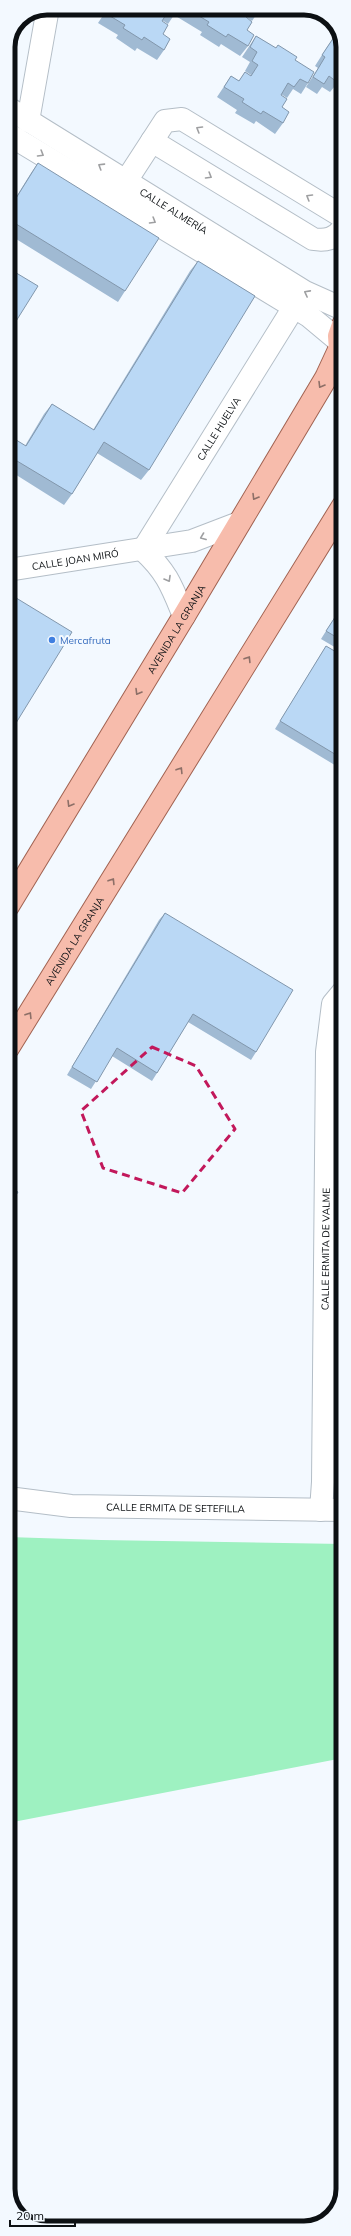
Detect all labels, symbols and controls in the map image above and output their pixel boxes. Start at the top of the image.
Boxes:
one-way arrow [196,127,203,134]
one-way arrow [37,149,44,157]
one-way arrow [98,163,105,171]
one-way arrow [205,172,212,179]
street label: CALLE ALMERÍA [137,185,211,237]
one-way arrow [306,194,313,202]
one-way arrow [149,217,156,224]
one-way arrow [304,290,311,297]
one-way arrow [319,381,326,388]
street label: CALLE HUELVA [194,394,243,463]
one-way arrow [252,493,259,500]
one-way arrow [199,533,206,541]
street label: CALLE JOAN MIRÓ [31,546,120,573]
one-way arrow [164,575,171,582]
street label: AVENIDA LA GRANJA [144,581,208,676]
place label: Mercafruta [60,634,111,647]
marker: Mercafruta [47,635,57,645]
one-way arrow [243,656,251,663]
one-way arrow [135,688,142,695]
one-way arrow [175,767,183,774]
one-way arrow [68,799,75,806]
one-way arrow [107,878,114,885]
street label: AVENIDA LA GRANJA [42,893,107,988]
one-way arrow [24,1012,31,1019]
street label: CALLE ERMITA DE VALME [318,1188,332,1310]
street label: CALLE ERMITA DE SETEFILLA [106,1500,246,1515]
scale bar [10,2202,75,2228]
text: 20 m [16,2208,44,2223]

